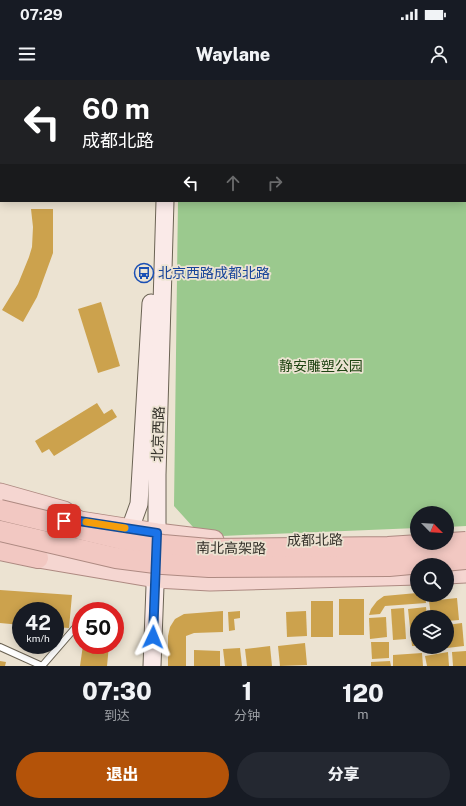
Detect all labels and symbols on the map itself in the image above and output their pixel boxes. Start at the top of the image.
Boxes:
bus stop icon: 北京西路成都北路 [133,262,155,284]
place label: 北京西路成都北路 [158,265,270,281]
park label: 静安雕塑公园 [279,358,363,374]
street label: 北京西路 [149,406,167,462]
pin [47,504,81,538]
north arrow [410,506,454,550]
street label: 成都北路 [287,532,343,548]
street label: 南北高架路 [196,539,266,557]
speed limit sign: 50 [72,602,124,654]
position arrow [132,616,174,658]

